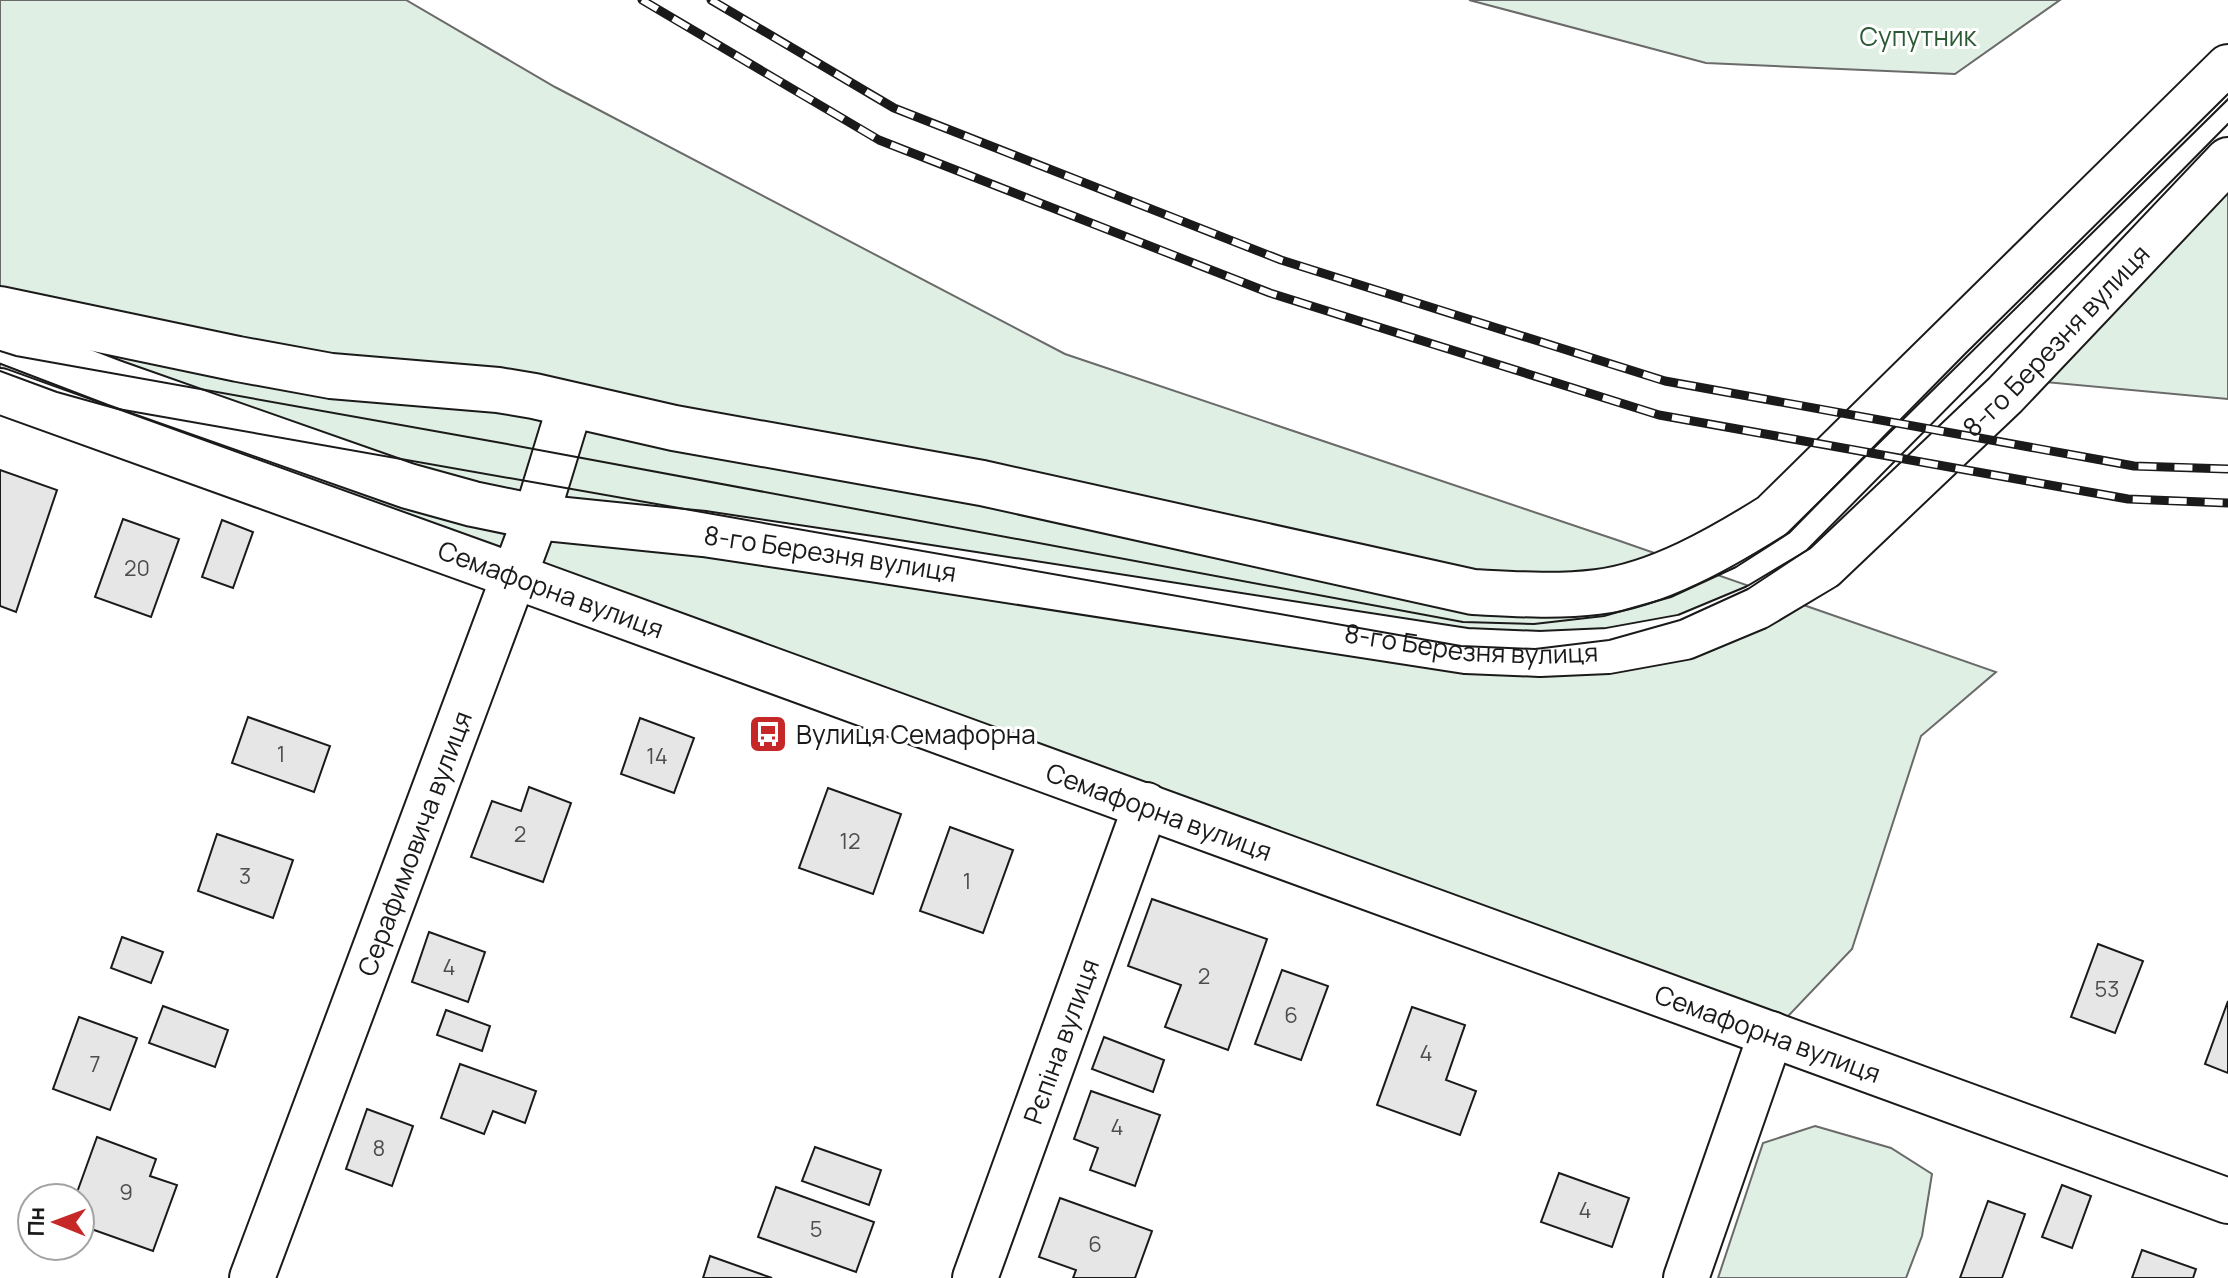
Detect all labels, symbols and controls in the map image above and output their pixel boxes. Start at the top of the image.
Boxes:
park label: Супутник [1859,18,1978,54]
street label: 8-го Березня вулиця [1954,236,2157,444]
street label: 8-го Березня вулиця [702,516,959,590]
street label: Семафорна вулиця [433,531,669,647]
house number: 20 [124,553,150,583]
street label: 8-го Березня вулиця [1342,614,1599,672]
street label: Серафимовича вулиця [348,706,480,981]
bus stop icon: Вулиця Семафорна [747,713,789,755]
place label: Вулиця Семафорна [796,716,1036,752]
house number: 1 [277,739,285,769]
house number: 14 [646,741,668,771]
street label: Семафорна вулиця [1041,754,1277,869]
house number: 2 [514,819,526,849]
house number: 12 [839,826,861,856]
house number: 3 [239,861,251,891]
house number: 1 [963,866,971,896]
house number: 4 [443,952,455,982]
street label: Рєпіна вулиця [1014,953,1107,1129]
house number: 2 [1198,961,1210,991]
house number: 53 [2095,974,2119,1004]
street label: Семафорна вулиця [1650,976,1886,1091]
house number: 6 [1284,1000,1298,1030]
house number: 4 [1420,1038,1432,1068]
house number: 7 [89,1049,101,1079]
house number: 4 [1111,1112,1123,1142]
house number: 8 [373,1133,385,1163]
house number: 9 [119,1177,133,1207]
north arrow [16,1182,96,1262]
house number: 4 [1579,1195,1591,1225]
text: Пн [21,1207,51,1237]
house number: 5 [810,1214,822,1244]
house number: 6 [1088,1229,1102,1259]

